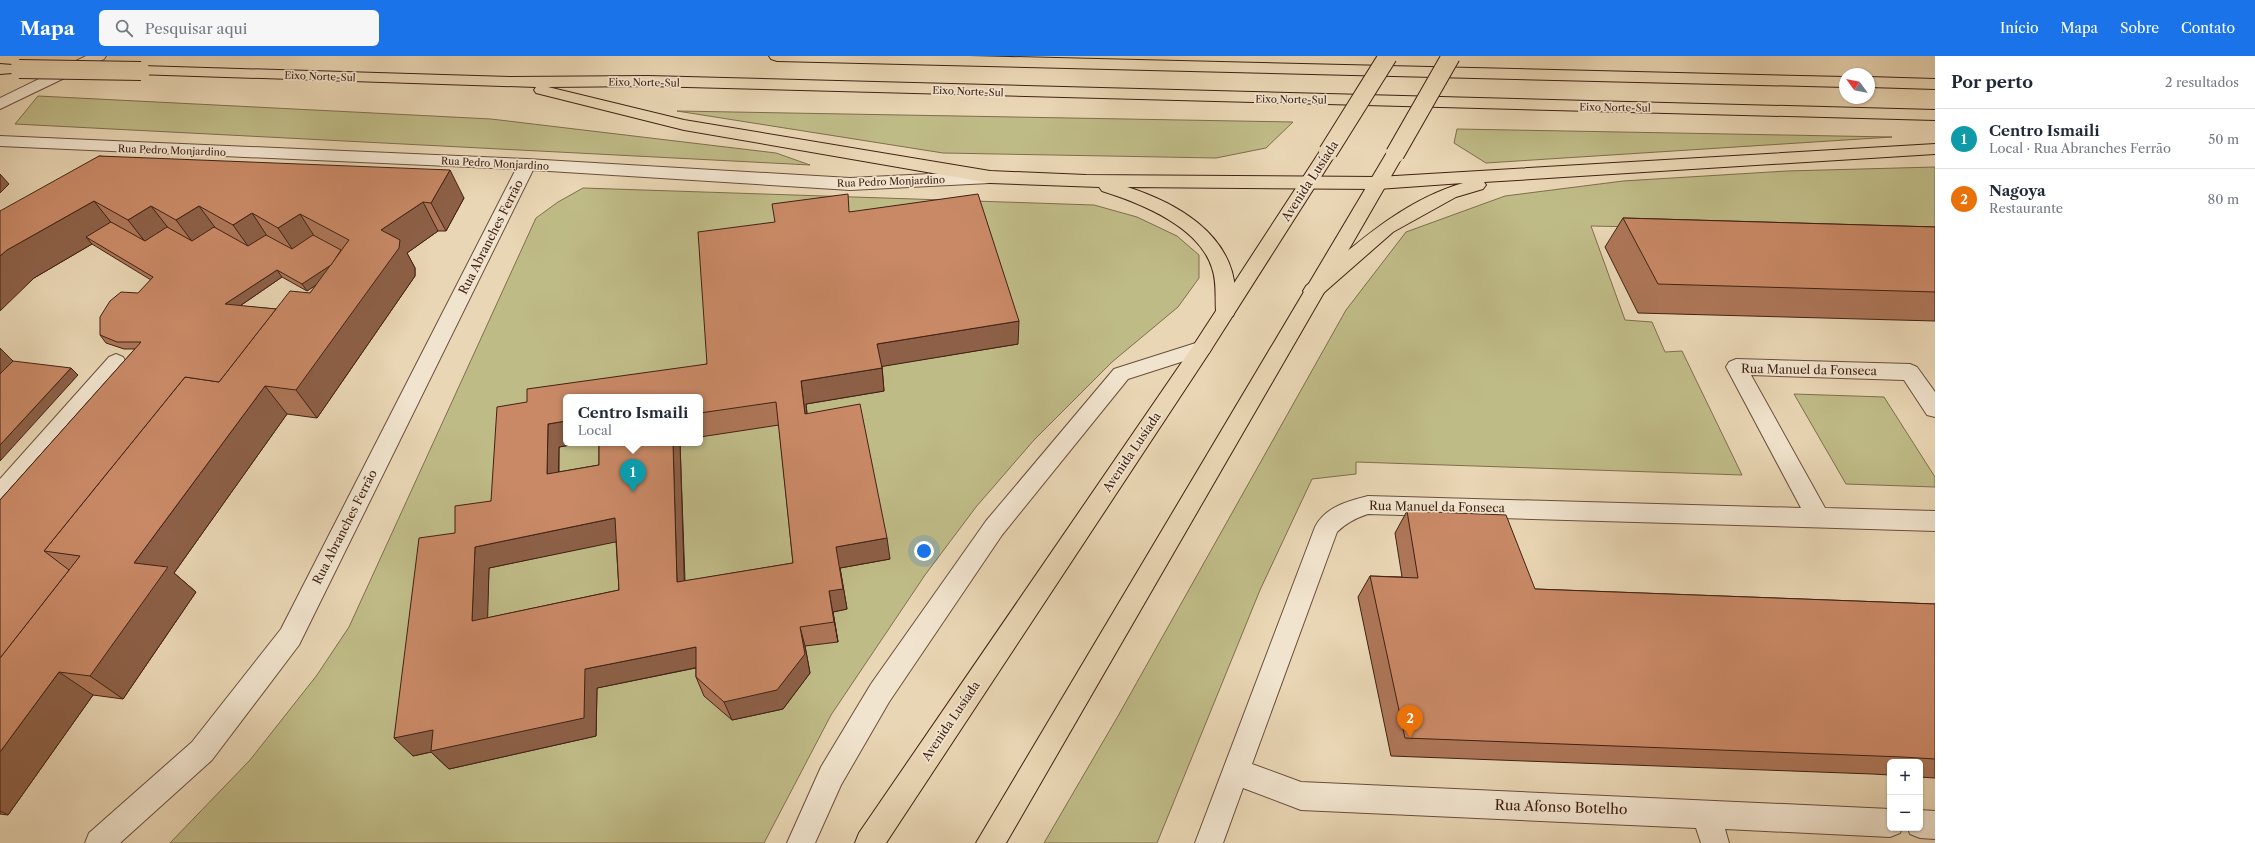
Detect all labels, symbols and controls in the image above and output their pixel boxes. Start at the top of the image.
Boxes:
search box [99,10,379,46]
text: Mapa [20,17,75,40]
icon: search [113,17,135,39]
text: Pesquisar aqui [145,19,247,38]
text: Início [2000,19,2039,37]
text: Mapa [2061,19,2098,37]
text: Sobre [2120,19,2159,37]
text: Contato [2181,19,2235,37]
north arrow [1839,68,1875,104]
street label: Eixo Norte-Sul [284,69,356,84]
text: Por perto [1951,72,2033,92]
text: 2 resultados [2165,74,2239,90]
street label: Eixo Norte-Sul [608,75,680,90]
street label: Eixo Norte-Sul [932,84,1004,99]
street label: Eixo Norte-Sul [1255,92,1327,107]
street label: Eixo Norte-Sul [1579,100,1651,115]
text: Centro Ismaili [1989,121,2100,140]
text: 1 [1961,131,1967,147]
text: 50 m [2208,131,2239,147]
street label: Avenida Lusíada [1277,137,1342,225]
text: Local · Rua Abranches Ferrão [1989,140,2171,156]
street label: Rua Pedro Monjardino [118,142,226,159]
street label: Rua Pedro Monjardino [441,154,549,173]
street label: Rua Pedro Monjardino [837,173,945,190]
street label: Rua Abranches Ferrão [455,177,526,297]
text: Nagoya [1989,181,2046,200]
text: 2 [1960,191,1968,207]
text: 80 m [2207,191,2239,207]
text: Restaurante [1989,200,2063,216]
street label: Rua Manuel da Fonseca [1741,361,1878,378]
popup [563,394,703,446]
text: Centro Ismaili [578,403,688,422]
street label: Avenida Lusíada [1099,408,1164,495]
text: Local [578,422,612,438]
pin: 1 [620,459,646,492]
street label: Rua Abranches Ferrão [309,467,380,587]
street label: Rua Manuel da Fonseca [1369,498,1506,515]
your location [914,541,934,561]
street label: Avenida Lusíada [918,677,983,764]
pin: 2 [1397,705,1423,738]
map controls [1887,759,1923,831]
button: + [1887,759,1923,795]
button: − [1887,795,1923,831]
street label: Rua Afonso Botelho [1494,796,1628,818]

